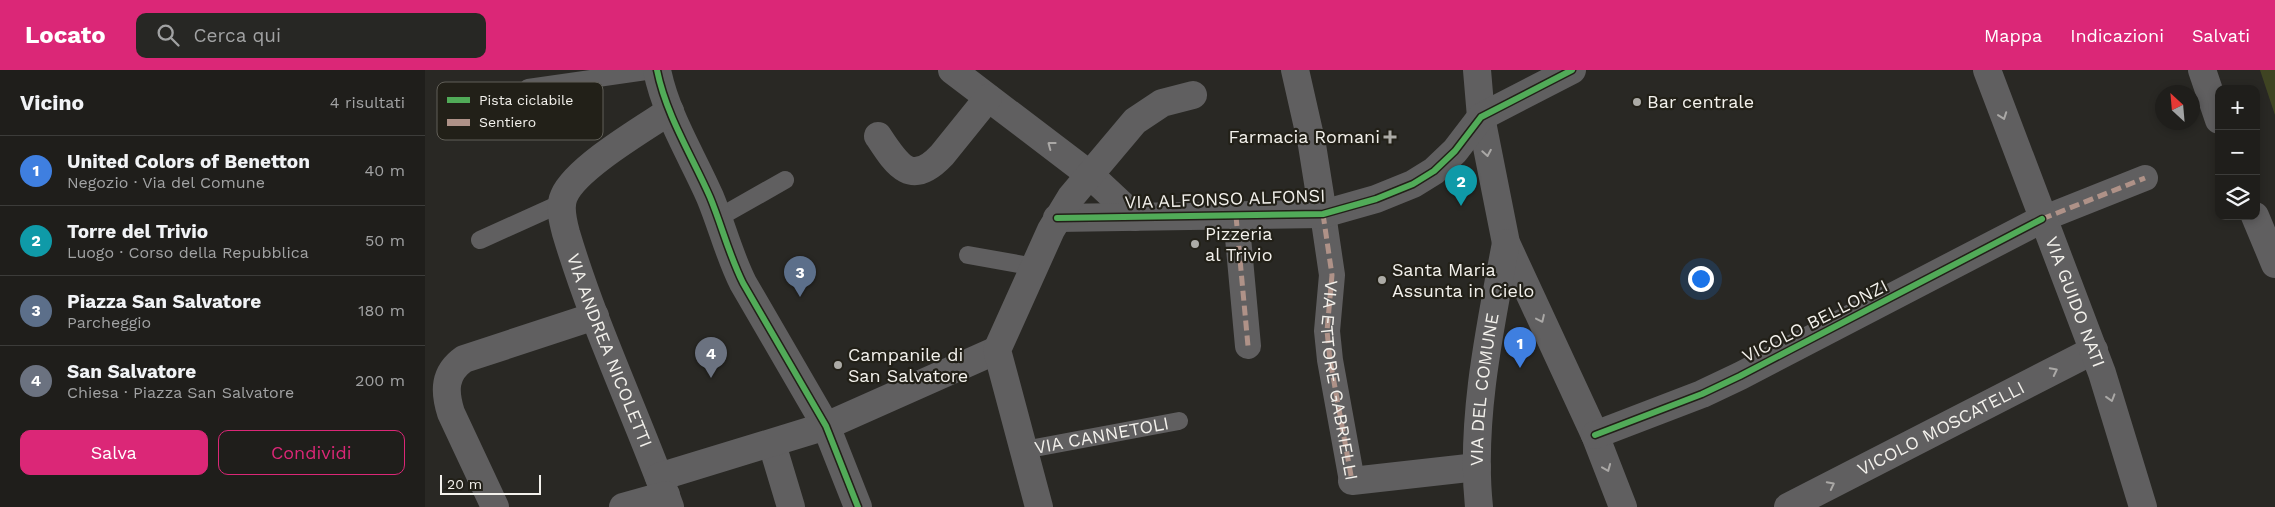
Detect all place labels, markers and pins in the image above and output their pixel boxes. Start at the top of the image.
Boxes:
place label: Bar centrale [1647,91,1754,112]
marker: Bar centrale [1631,96,1643,108]
place label: Farmacia Romani [1229,126,1380,147]
marker: Farmacia Romani [1384,131,1396,143]
pin: 2 [1445,165,1477,206]
place label: Pizzeria al Trivio [1205,223,1273,265]
marker: Pizzeria al Trivio [1189,238,1201,250]
pin: 3 [784,256,816,297]
place label: Santa Maria Assunta in Cielo [1392,259,1534,301]
marker: Santa Maria Assunta in Cielo [1376,274,1388,286]
pin: 1 [1504,327,1536,368]
pin: 4 [695,337,727,378]
place label: Campanile di San Salvatore [848,344,968,386]
marker: Campanile di San Salvatore [832,359,844,371]

